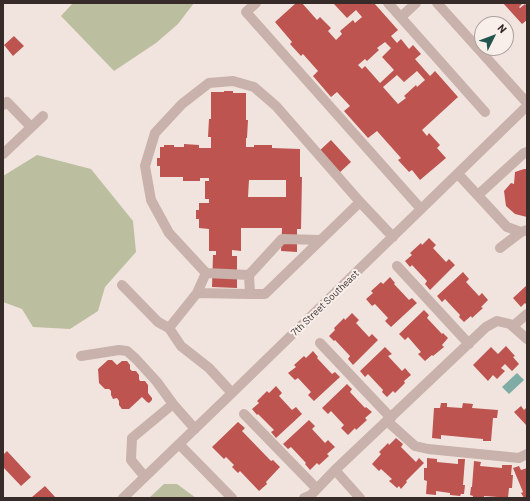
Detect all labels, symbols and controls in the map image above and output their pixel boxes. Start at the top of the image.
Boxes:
north arrow [474,16,514,56]
text: N [495,21,510,35]
street label: 7th Street Southeast [289,268,361,338]

